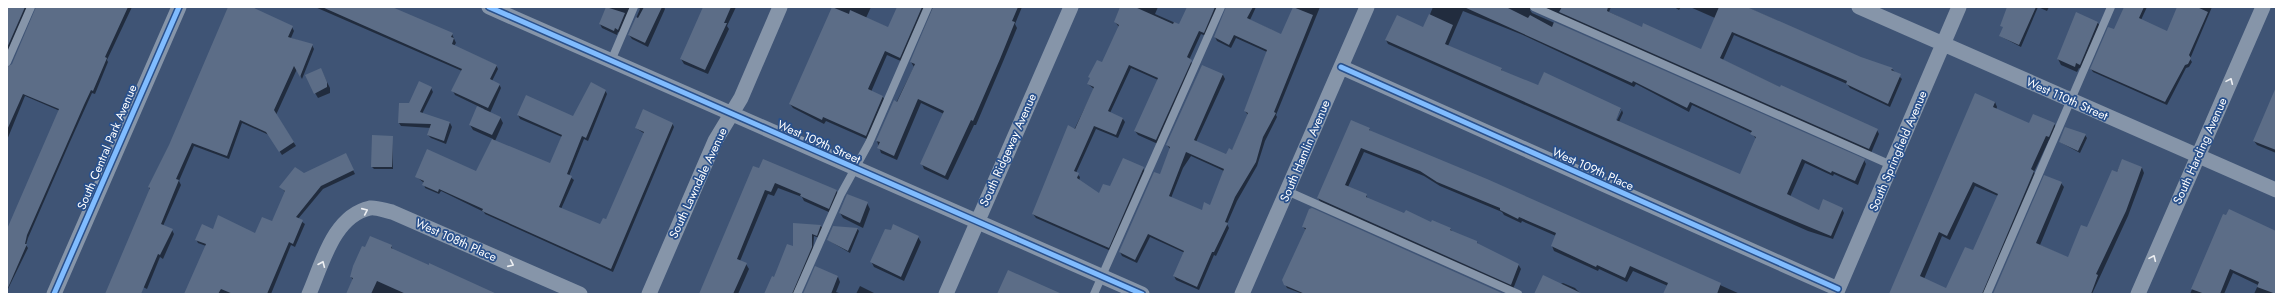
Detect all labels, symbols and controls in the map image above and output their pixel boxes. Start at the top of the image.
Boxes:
street label: West 110th Street [2023,73,2111,125]
one-way arrow [2225,78,2233,86]
street label: South Central Park Avenue [72,82,142,212]
street label: South Springfield Avenue [1864,88,1932,214]
street label: South Ridgeway Avenue [975,91,1041,209]
street label: South Harding Avenue [2168,95,2232,207]
street label: South Hamlin Avenue [1275,97,1335,205]
street label: West 109th Street [775,116,864,168]
street label: South Lawndale Avenue [664,125,732,241]
street label: West 109th Place [1549,143,1637,195]
one-way arrow [361,208,368,216]
street label: West 108th Place [412,214,500,266]
one-way arrow [2148,255,2156,263]
one-way arrow [507,259,515,267]
one-way arrow [317,261,325,269]

